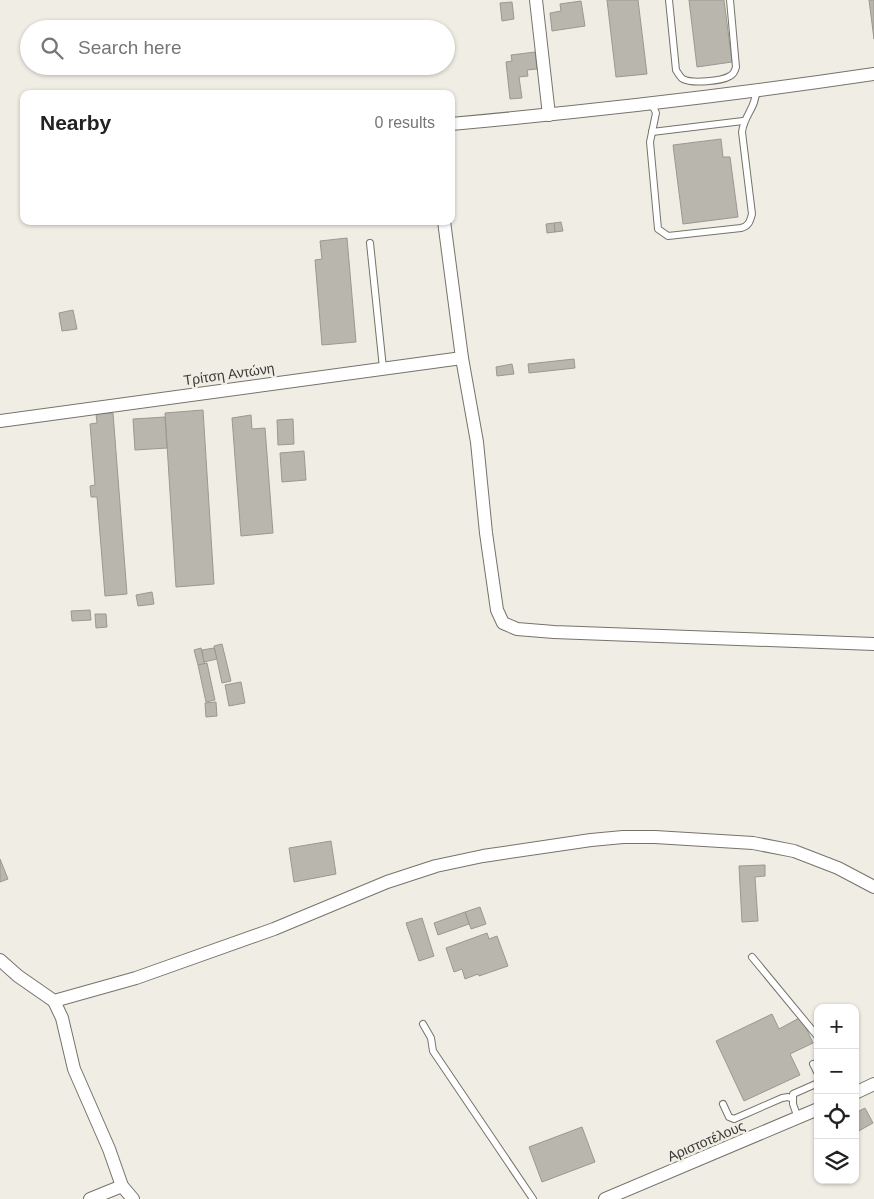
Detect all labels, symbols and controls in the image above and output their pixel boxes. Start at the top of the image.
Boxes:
search box [20,20,455,75]
icon: search [38,34,66,62]
text: Search here [78,37,182,58]
text: Nearby [40,111,111,134]
text: 0 results [375,114,435,131]
street label: Τρίτση Αντώνη [183,360,275,388]
map controls [814,1004,859,1184]
button: + [814,1004,859,1049]
button: − [814,1049,859,1094]
button: locate [814,1094,859,1139]
street label: Αριστοτέλους [665,1117,747,1165]
button: layers [814,1139,859,1184]

